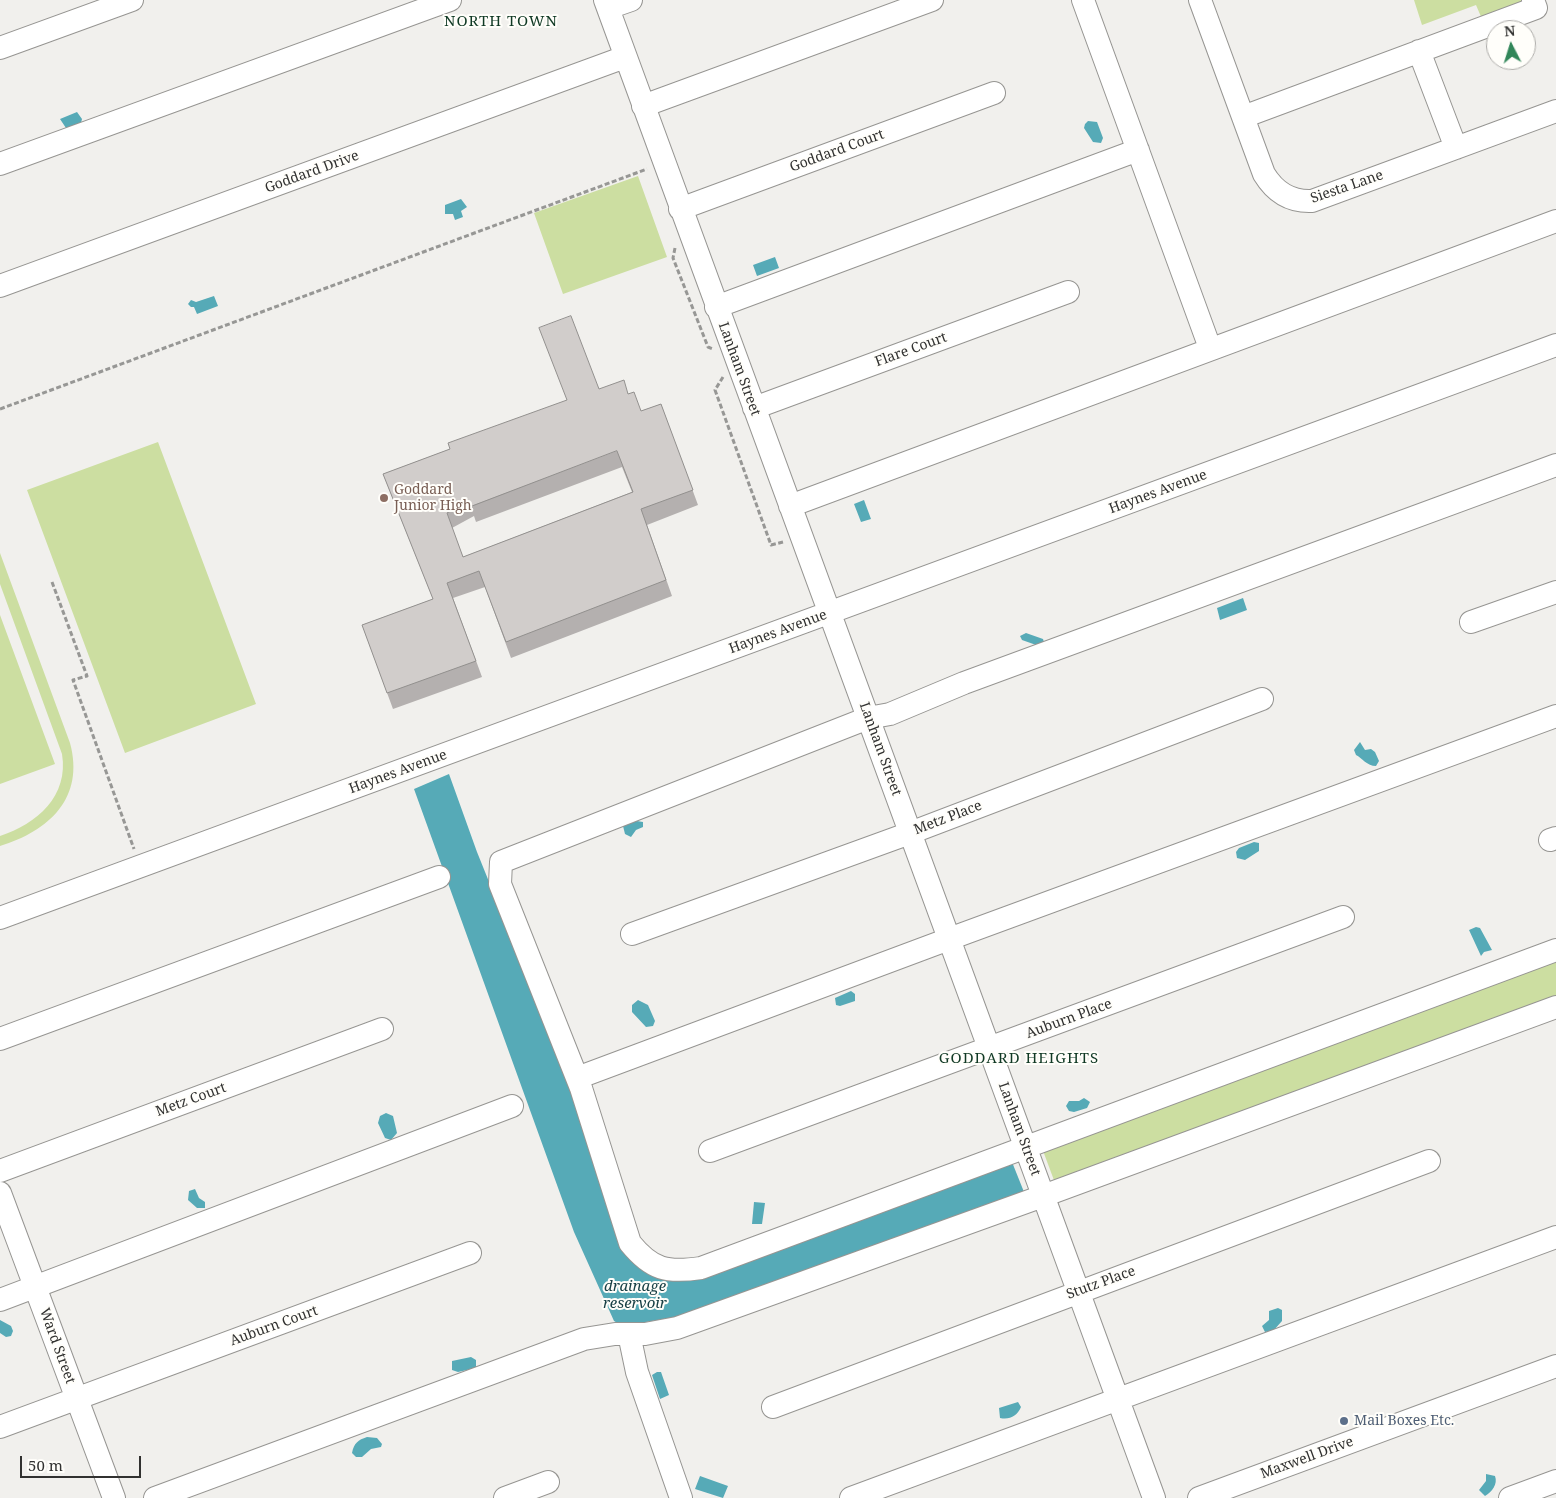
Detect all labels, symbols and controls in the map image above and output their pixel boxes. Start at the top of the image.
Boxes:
district label: NORTH TOWN [443,13,559,31]
north arrow [1486,20,1536,70]
text: N [1503,21,1516,41]
street label: Goddard Court [788,126,886,176]
street label: Goddard Drive [263,147,361,197]
street label: Siesta Lane [1309,167,1385,207]
street label: Lanham Street [714,320,764,418]
street label: Flare Court [873,329,949,371]
street label: Haynes Avenue [1107,466,1209,518]
place label: Goddard Junior High [394,482,472,514]
marker: Goddard Junior High [378,492,390,504]
street label: Haynes Avenue [727,606,829,658]
street label: Lanham Street [855,700,905,798]
street label: Haynes Avenue [347,746,449,798]
street label: Metz Place [912,797,984,839]
street label: Auburn Place [1024,996,1114,1042]
district label: GODDARD HEIGHTS [937,1050,1101,1068]
street label: Metz Court [154,1080,228,1120]
street label: Lanham Street [994,1080,1044,1178]
street label: Stutz Place [1064,1263,1138,1303]
water label: drainage reservoir [603,1278,667,1313]
street label: Auburn Court [228,1302,320,1350]
street label: Ward Street [36,1306,78,1386]
place label: Mail Boxes Etc. [1354,1413,1454,1429]
marker: Mail Boxes Etc. [1338,1415,1350,1427]
street label: Maxwell Drive [1258,1433,1356,1483]
scale bar [22,1446,144,1478]
text: 50 m [28,1455,63,1475]

